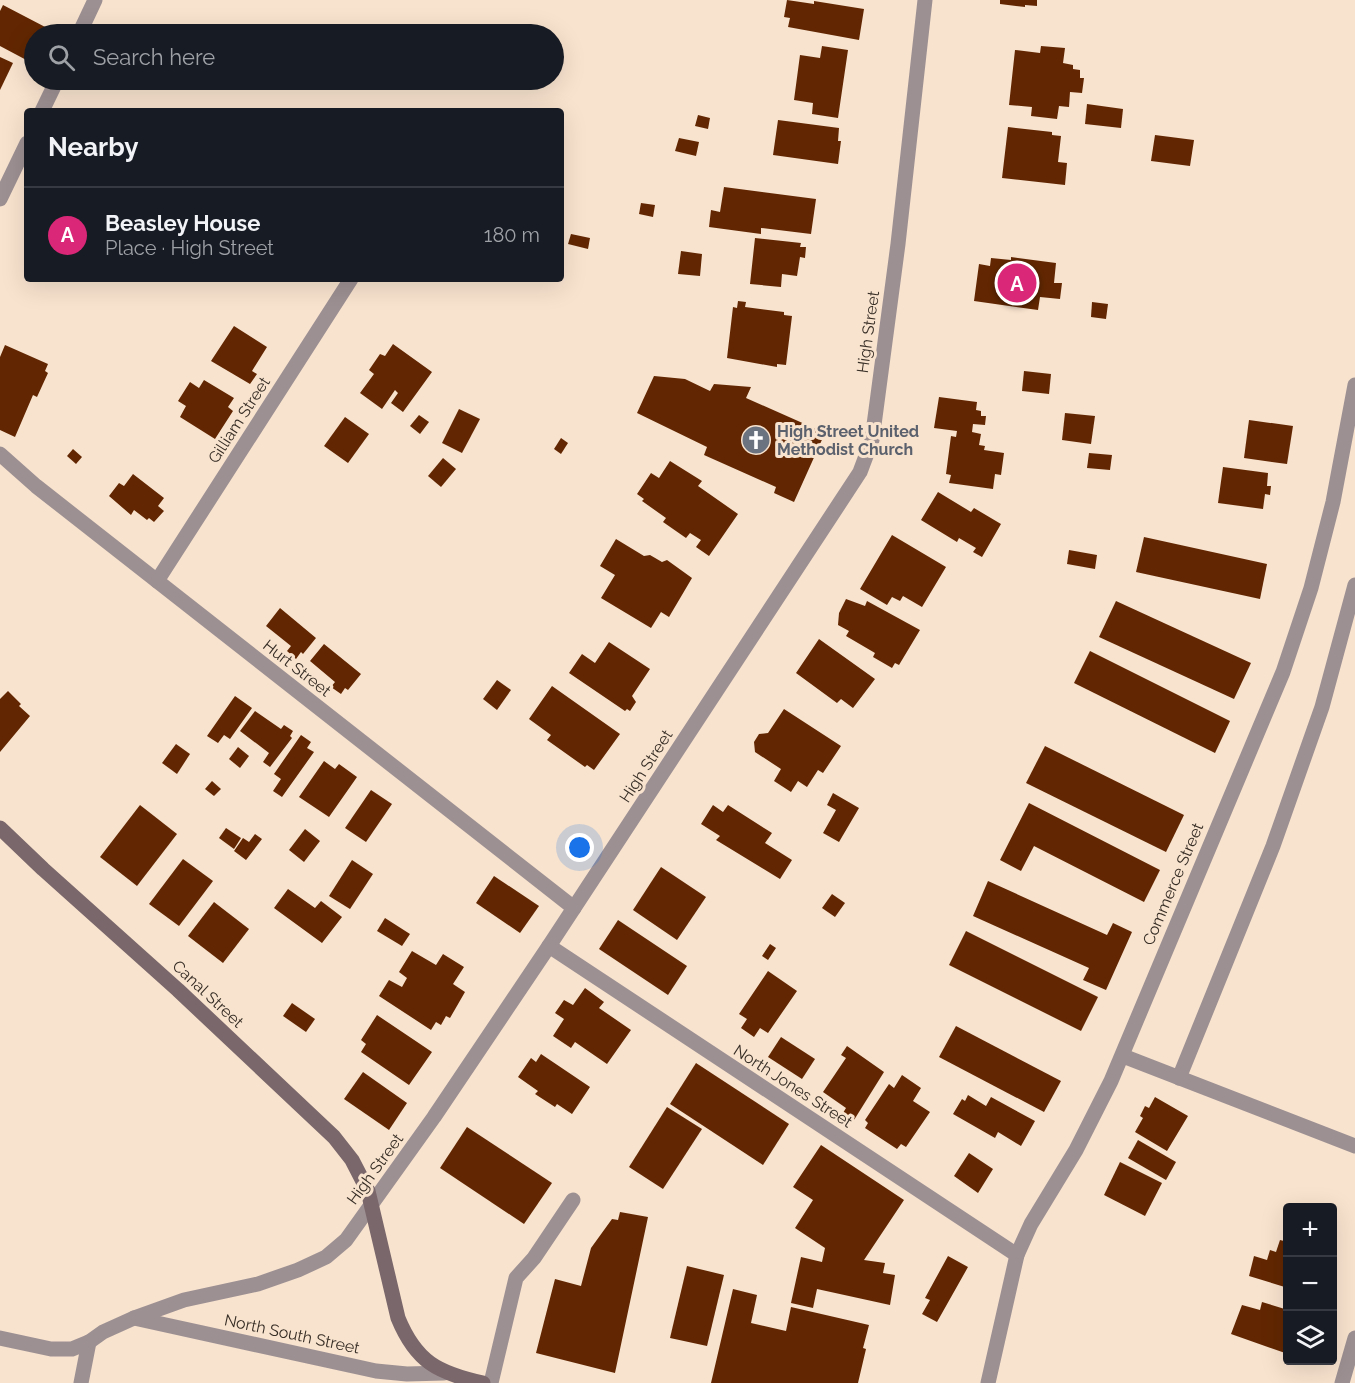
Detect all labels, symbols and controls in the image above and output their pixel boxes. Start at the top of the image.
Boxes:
search box [24,24,564,90]
icon: search [45,41,78,74]
text: Search here [93,44,215,70]
text: Nearby [48,132,138,162]
text: Beasley House [105,210,260,236]
text: A [61,223,74,247]
text: 180 m [484,223,540,247]
text: Place · High Street [105,236,274,260]
pin: A [998,260,1036,306]
street label: High Street [853,289,883,374]
street label: Gilliam Street [204,373,274,467]
place label: High Street United Methodist Church [777,422,919,459]
church icon: High Street United Methodist Church [740,424,772,456]
street label: Hurt Street [259,636,335,701]
street label: High Street [615,726,677,806]
street label: Commerce Street [1139,819,1208,948]
your location [565,833,594,862]
street label: Canal Street [169,956,248,1032]
street label: North Jones Street [730,1041,856,1132]
street label: High Street [343,1129,407,1208]
map controls [1283,1203,1337,1365]
button: + [1283,1203,1337,1257]
button: − [1283,1257,1337,1311]
street label: North South Street [223,1310,362,1358]
button: layers [1283,1311,1337,1365]

